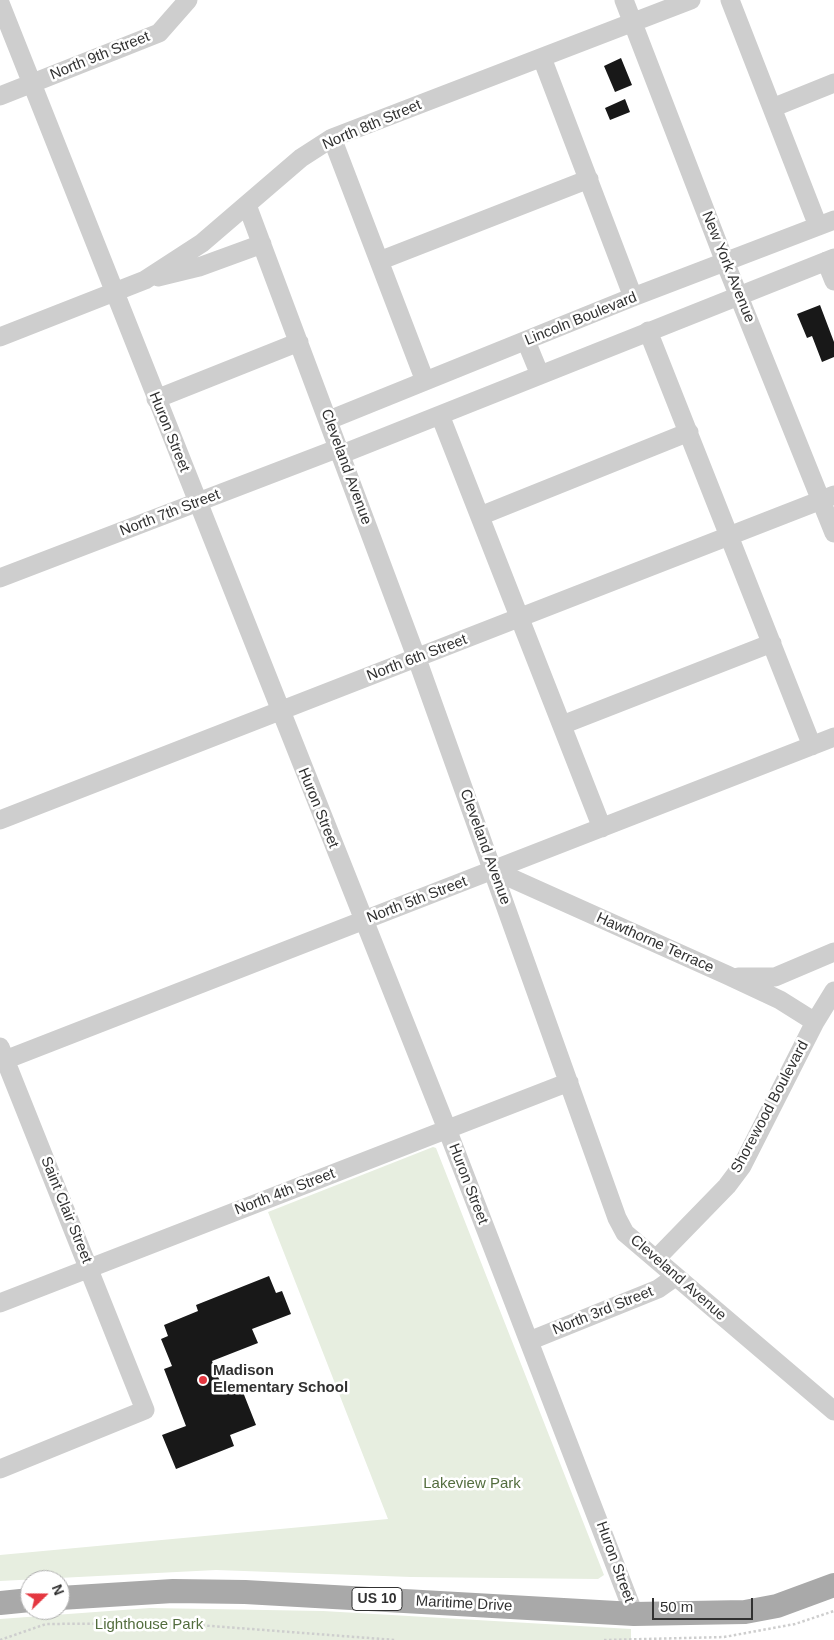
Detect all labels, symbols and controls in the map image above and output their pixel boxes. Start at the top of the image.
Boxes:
street label: North 9th Street [48,28,152,84]
street label: North 8th Street [320,96,424,154]
street label: New York Avenue [697,209,759,325]
street label: Lincoln Boulevard [522,288,640,350]
street label: Huron Street [145,389,193,475]
street label: Cleveland Avenue [317,407,375,527]
street label: North 7th Street [117,486,223,540]
street label: North 6th Street [364,631,470,685]
street label: Huron Street [294,765,342,851]
street label: Cleveland Avenue [456,787,514,907]
street label: North 5th Street [364,873,470,927]
street label: Hawthorne Terrace [593,909,717,977]
street label: Shorewood Boulevard [727,1038,813,1176]
street label: Huron Street [444,1141,492,1227]
street label: Saint Clair Street [36,1154,96,1266]
street label: North 4th Street [232,1165,338,1219]
street label: Cleveland Avenue [626,1231,730,1325]
street label: North 3rd Street [550,1283,656,1339]
place label: Madison Elementary School [213,1362,348,1397]
marker: Madison Elementary School [197,1374,209,1386]
park label: Lakeview Park [423,1475,521,1493]
street label: Huron Street [592,1519,638,1605]
north arrow [20,1570,70,1620]
text: N [49,1582,67,1597]
road number: US 10 [352,1588,402,1610]
scale bar [654,1588,755,1620]
street label: Maritime Drive [415,1592,513,1616]
text: 50 m [660,1598,693,1615]
park label: Lighthouse Park [95,1616,203,1634]

